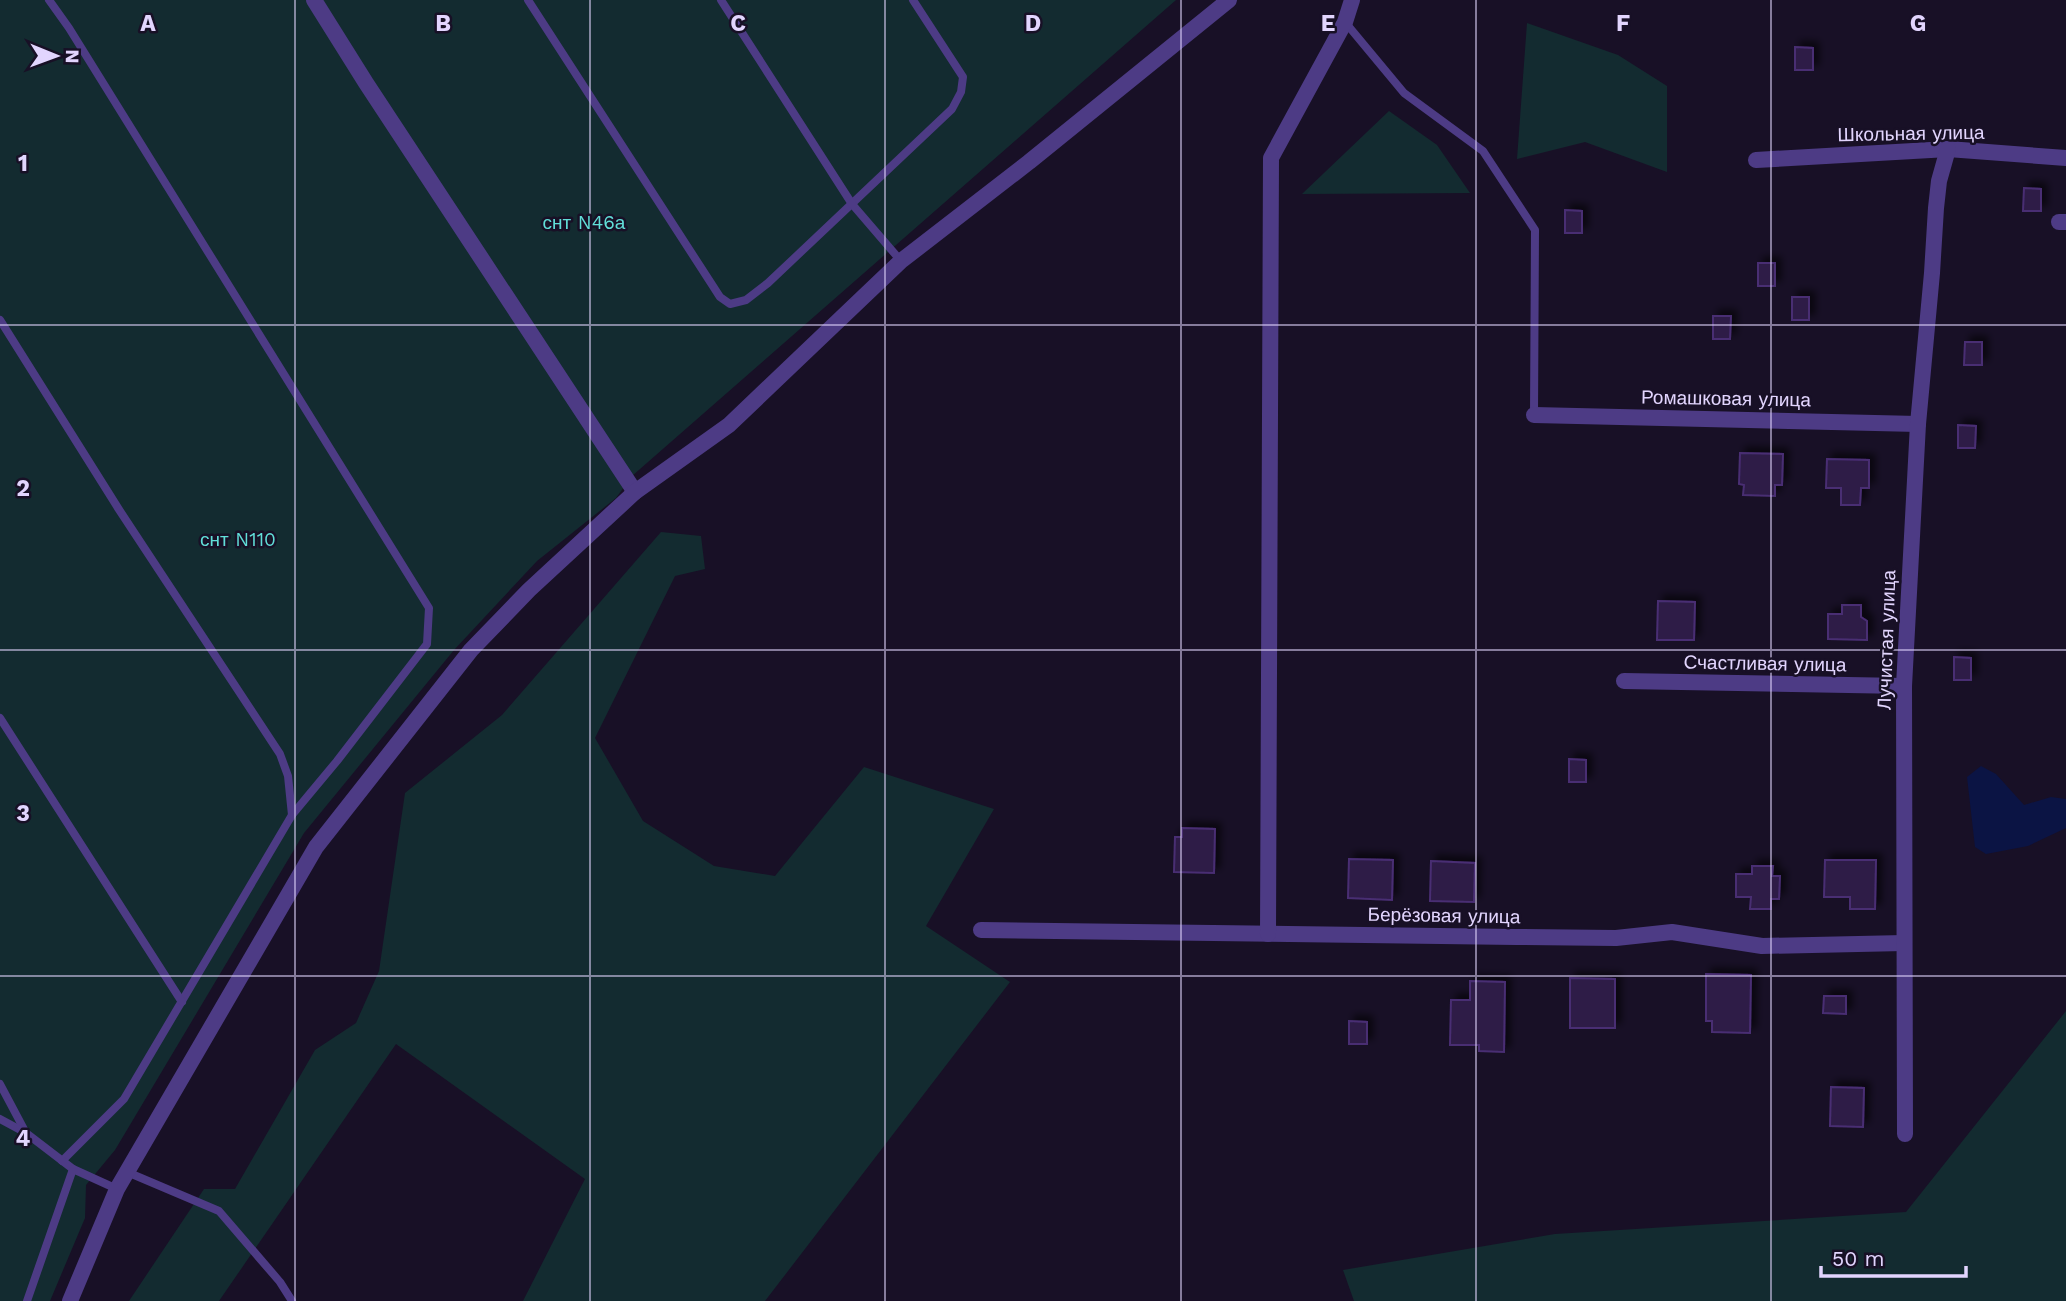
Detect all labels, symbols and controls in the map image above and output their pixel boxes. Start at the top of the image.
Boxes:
text: A [140,10,156,37]
text: B [435,10,451,37]
text: C [730,10,746,37]
text: D [1025,10,1041,37]
text: E [1321,10,1335,37]
text: F [1616,10,1630,37]
text: G [1910,10,1926,37]
north arrow [21,21,91,91]
text: N [61,49,84,64]
street label: Школьная улица [1837,121,1985,146]
text: 1 [18,150,28,177]
park label: снт N46а [543,211,626,234]
street label: Ромашковая улица [1641,386,1812,411]
text: 2 [16,475,30,502]
park label: снт N110 [200,528,276,551]
street label: Лучистая улица [1873,569,1900,711]
street label: Счастливая улица [1683,651,1847,676]
text: 3 [16,800,30,827]
street label: Берёзовая улица [1367,903,1521,928]
text: 4 [16,1125,31,1152]
scale bar [1821,1234,1966,1278]
text: 50 m [1832,1246,1884,1271]

